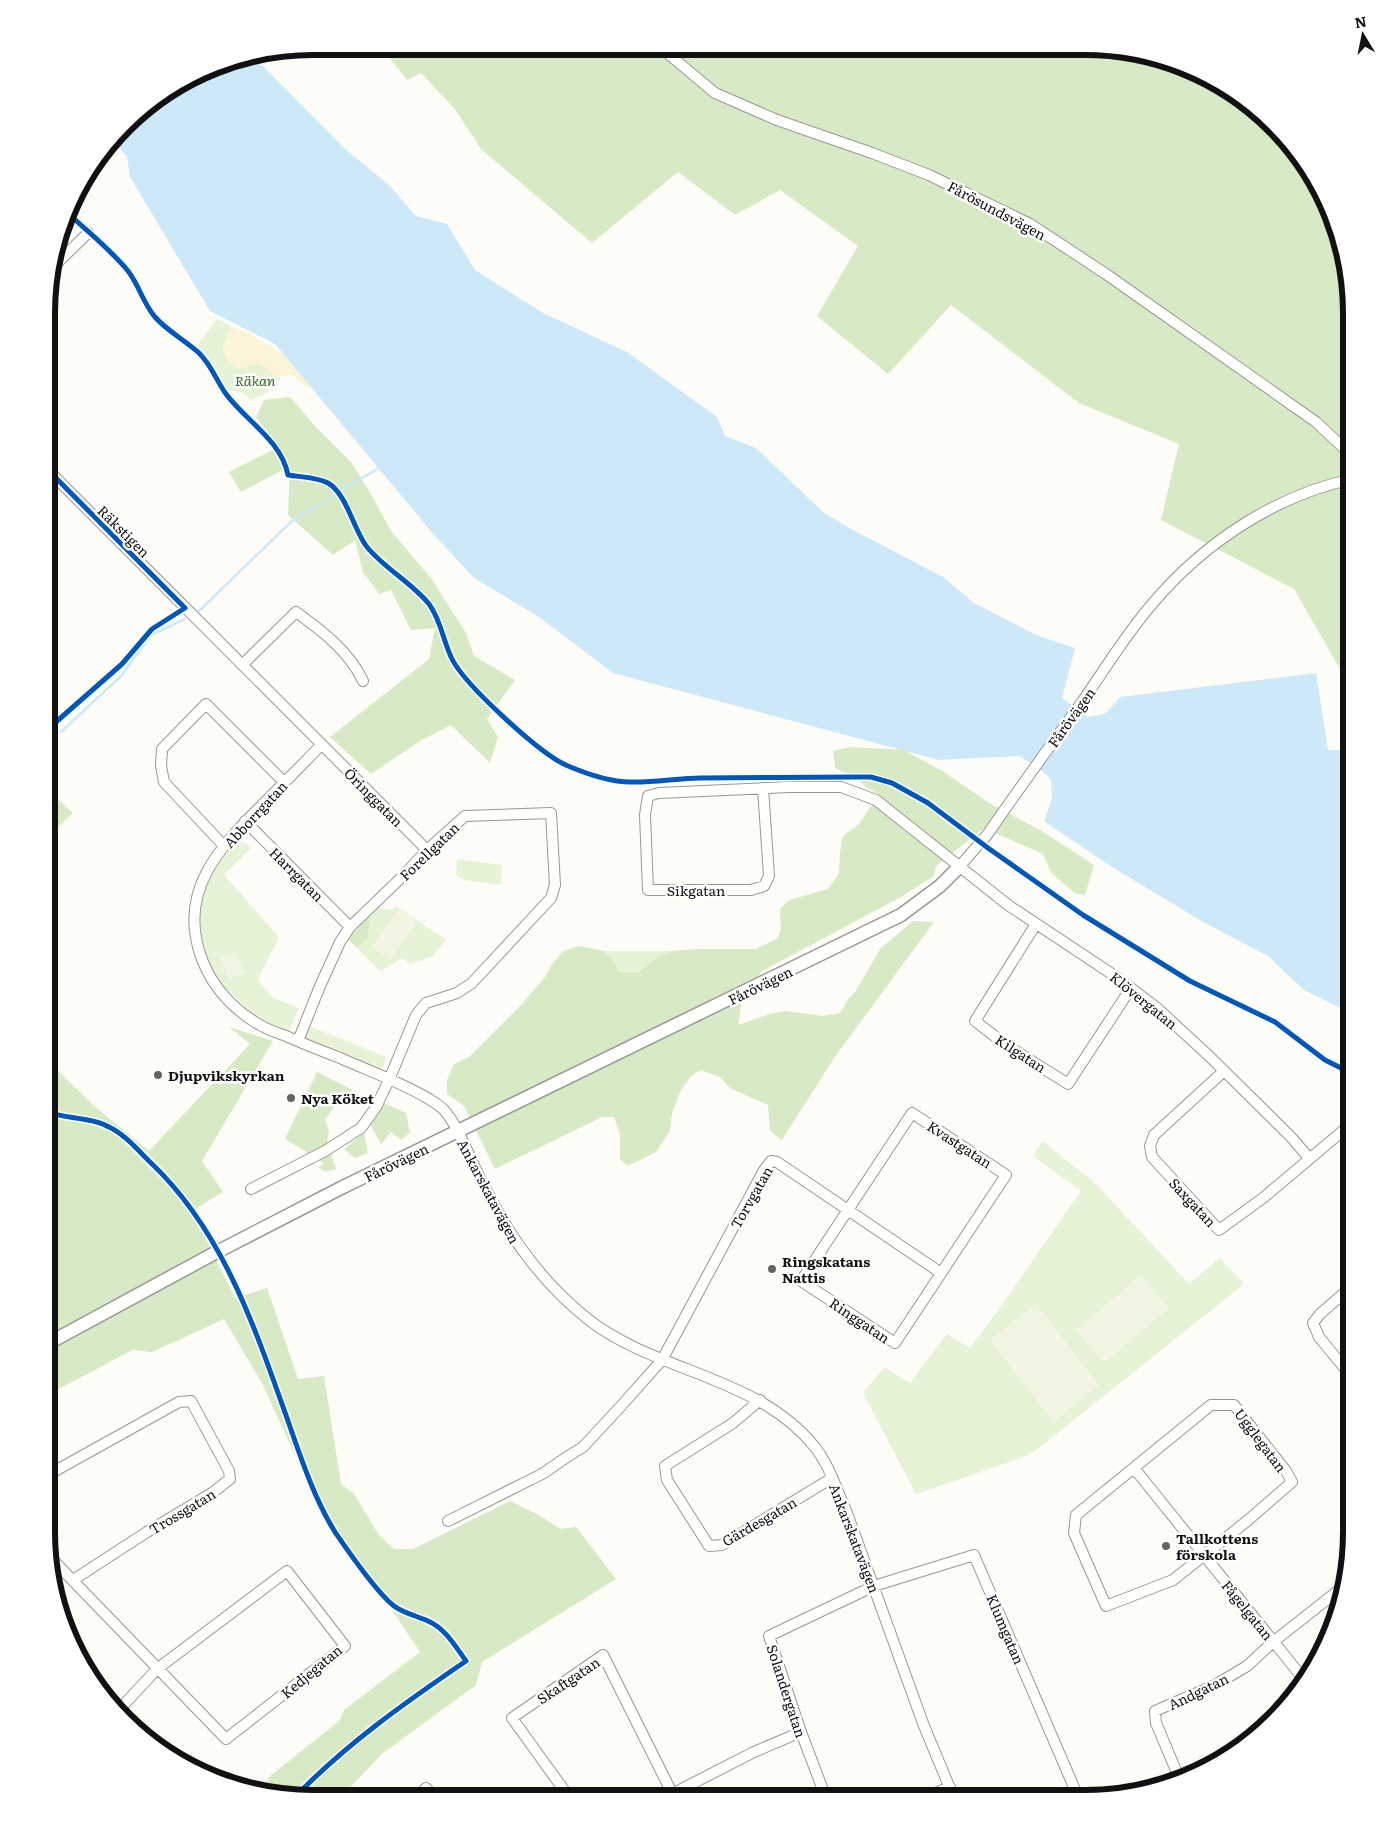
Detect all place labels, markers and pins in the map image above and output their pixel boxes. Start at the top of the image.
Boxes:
place label: Djupvikskyrkan [168,1065,285,1085]
marker: Djupvikskyrkan [152,1069,164,1081]
place label: Nya Köket [301,1088,375,1108]
marker: Nya Köket [285,1092,297,1104]
place label: Ringskatans Nattis [782,1251,870,1287]
marker: Ringskatans Nattis [766,1263,778,1275]
place label: Tallkottens förskola [1176,1528,1258,1564]
marker: Tallkottens förskola [1160,1540,1172,1552]

